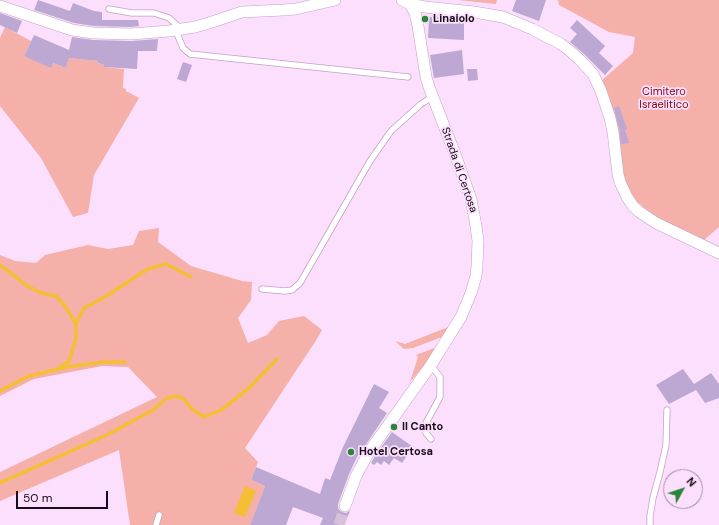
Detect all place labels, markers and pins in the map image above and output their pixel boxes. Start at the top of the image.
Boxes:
place label: Linaiolo [433,12,475,26]
marker: Linaiolo [420,14,430,24]
place label: Il Canto [402,420,443,434]
marker: Il Canto [389,422,399,432]
place label: Hotel Certosa [359,445,433,459]
marker: Hotel Certosa [346,447,356,457]

